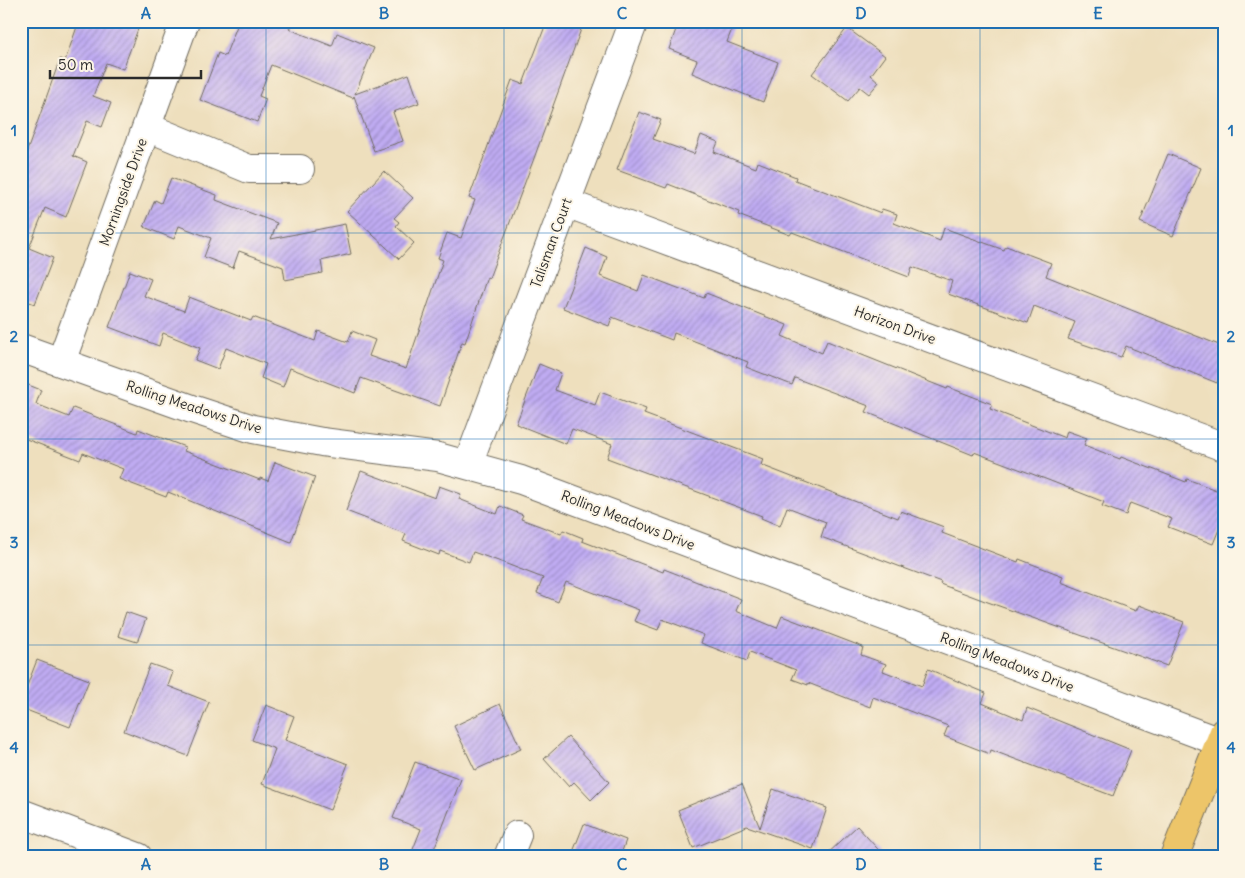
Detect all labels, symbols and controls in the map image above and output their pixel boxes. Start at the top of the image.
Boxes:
text: A [141,3,151,23]
text: B [379,3,390,23]
text: C [617,3,628,23]
text: D [855,3,867,23]
text: E [1093,3,1103,23]
scale bar [50,48,201,80]
text: 50 m [58,55,93,74]
text: 1 [11,120,17,140]
text: 1 [1228,120,1234,140]
street label: Morningside Drive [95,136,151,248]
street label: Talisman Court [526,195,576,290]
street label: Horizon Drive [852,302,938,348]
text: 2 [10,326,19,346]
text: 2 [1227,326,1236,346]
street label: Rolling Meadows Drive [124,377,264,437]
street label: Rolling Meadows Drive [558,486,698,554]
text: 3 [9,532,19,552]
text: 3 [1226,532,1236,552]
street label: Rolling Meadows Drive [937,628,1077,696]
text: 4 [9,737,19,757]
text: 4 [1226,737,1236,757]
text: A [141,854,151,874]
text: B [379,854,390,874]
text: C [617,854,628,874]
text: D [855,854,867,874]
text: E [1093,854,1103,874]

